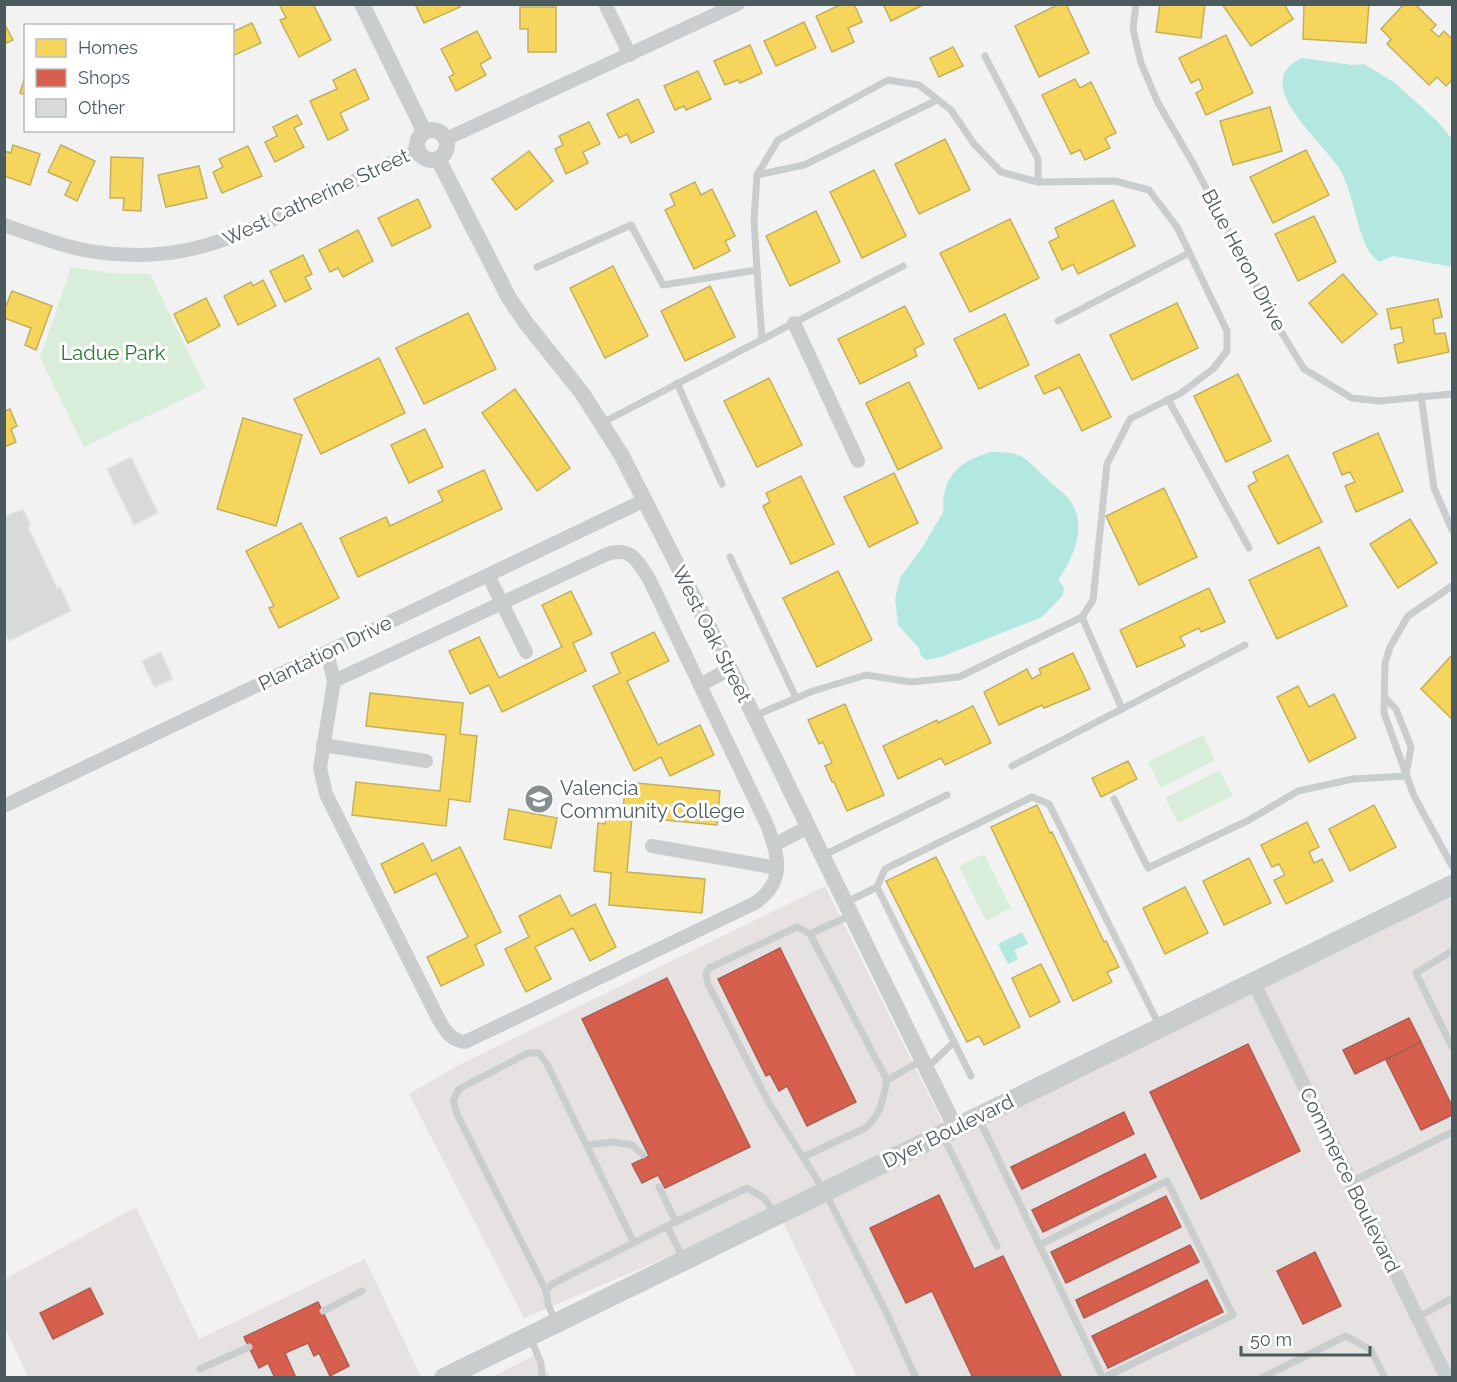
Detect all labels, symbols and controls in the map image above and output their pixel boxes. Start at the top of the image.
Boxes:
legend [24,24,234,132]
text: Homes [78,37,138,58]
text: Shops [78,67,130,88]
text: Other [78,97,126,118]
street label: West Catherine Street [219,143,413,251]
street label: Blue Heron Drive [1197,185,1292,335]
park label: Ladue Park [61,341,166,365]
street label: West Oak Street [667,562,757,706]
street label: Plantation Drive [254,610,396,696]
place label: Valencia Community College [560,776,745,823]
school or university icon: Valencia Community College [523,783,555,815]
street label: Commerce Boulevard [1295,1083,1405,1277]
street label: Dyer Boulevard [879,1089,1017,1173]
scale bar [1241,1319,1370,1357]
text: 50 m [1250,1329,1292,1350]

